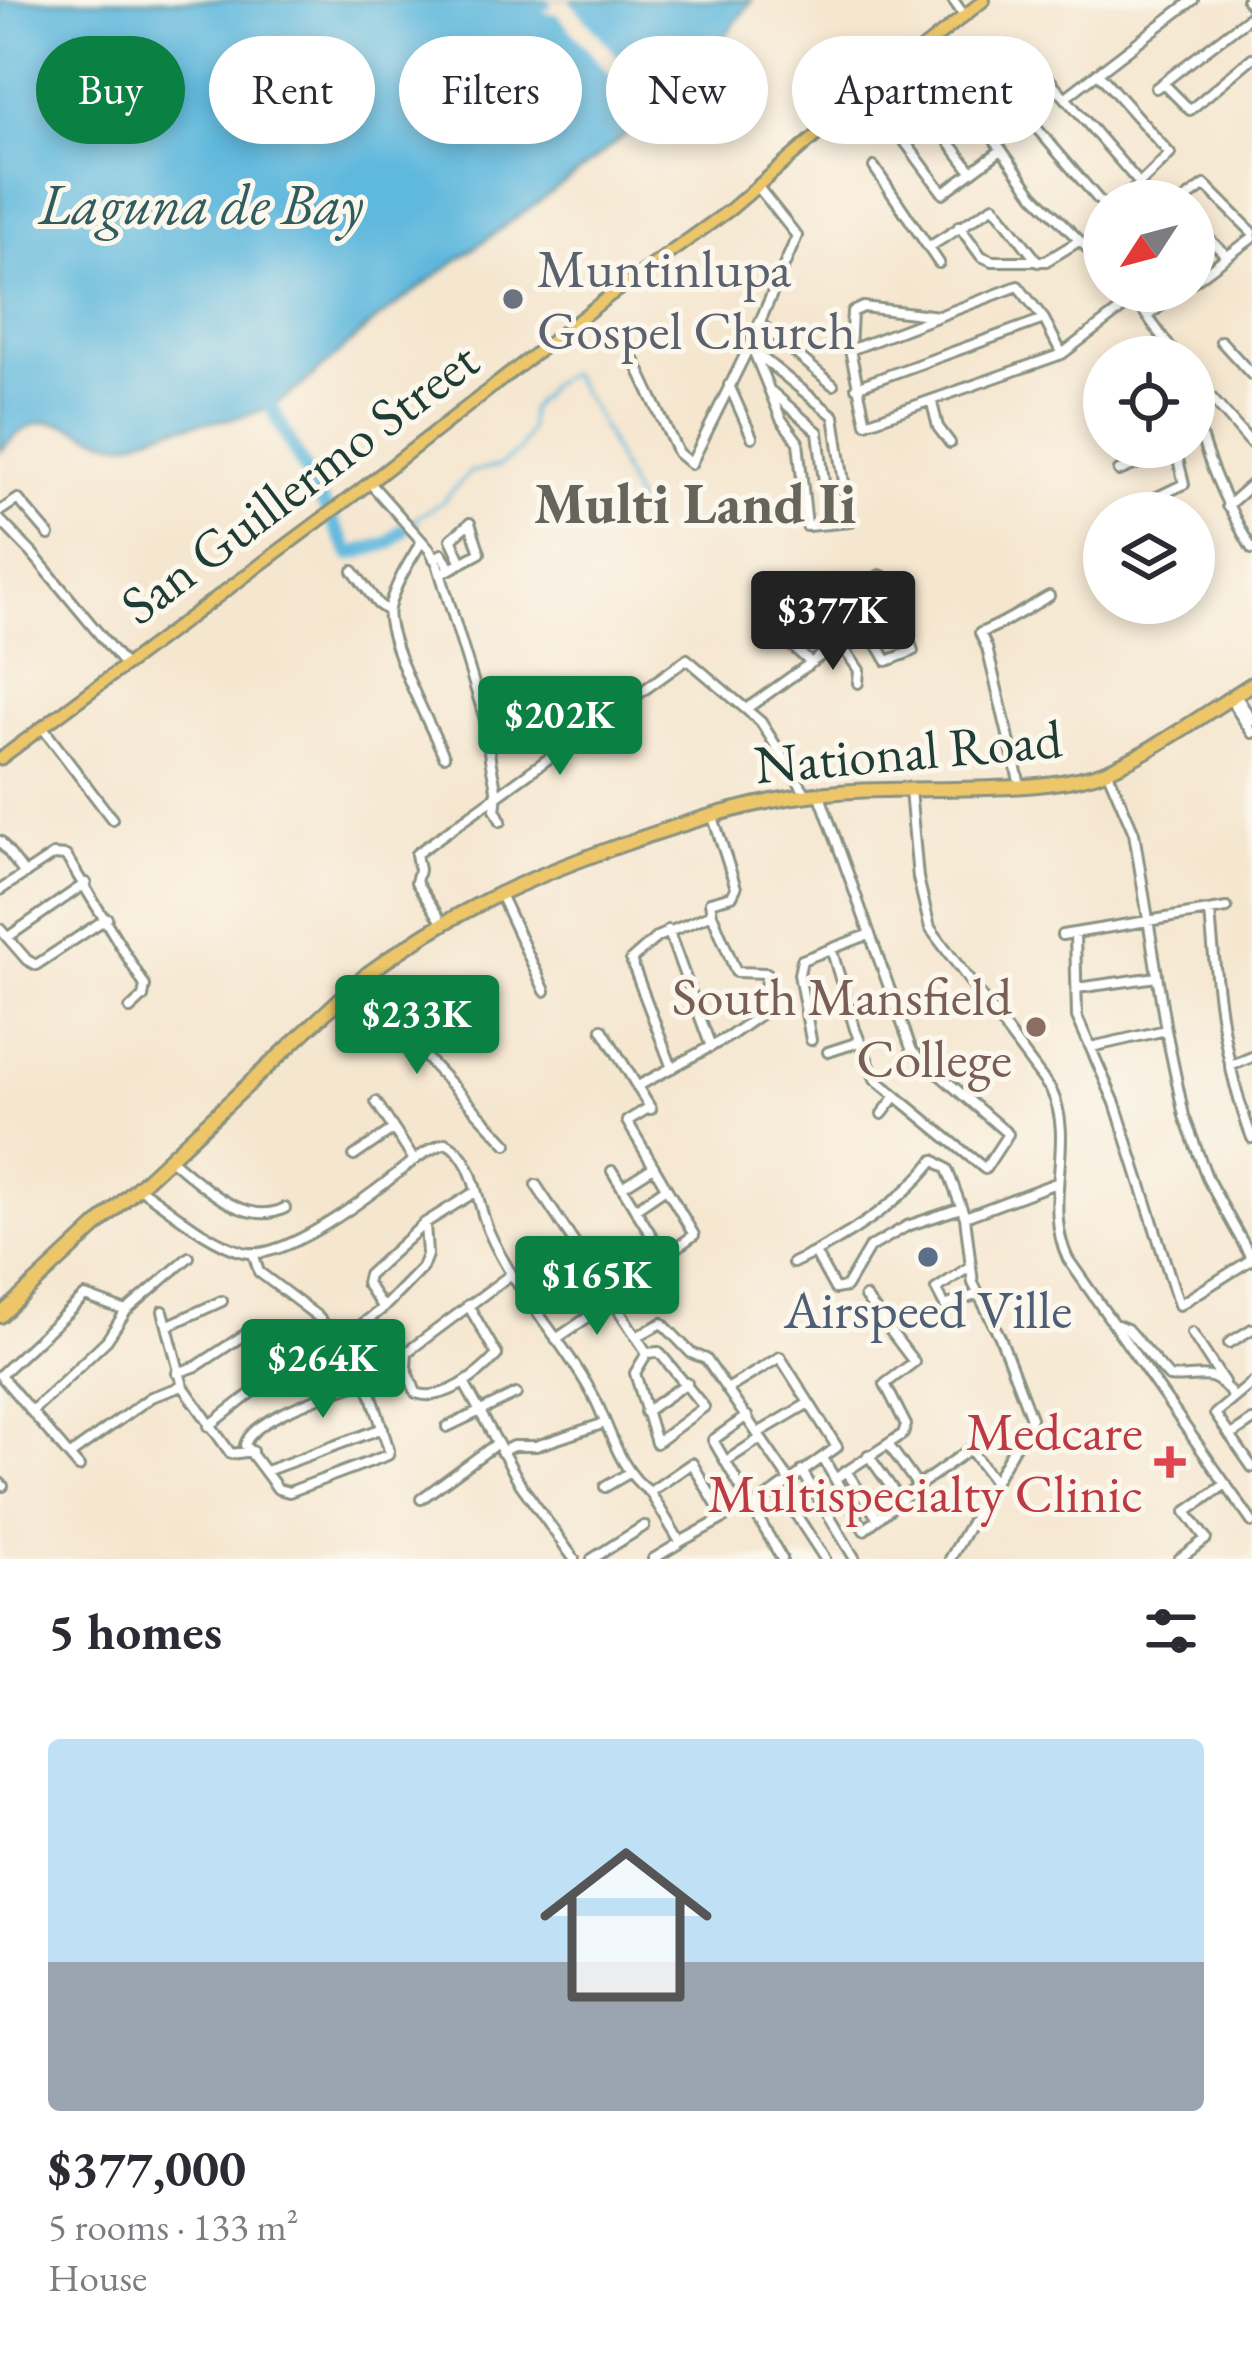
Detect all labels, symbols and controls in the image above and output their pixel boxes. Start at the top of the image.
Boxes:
chip: Buy [36,36,185,144]
chip: Rent [209,36,375,144]
chip: Filters [399,36,582,144]
chip: New [606,36,768,144]
chip: Apartment [792,36,1055,144]
water label: Laguna de Bay [36,167,364,241]
north arrow [1083,180,1215,312]
map controls [1083,180,1215,624]
place label: Muntinlupa Gospel Church [537,233,856,365]
marker: Muntinlupa Gospel Church [500,286,526,312]
street label: San Guillermo Street [106,325,492,639]
button: locate [1083,336,1215,468]
district label: Multi Land Ii [534,466,856,540]
button: layers [1083,492,1215,624]
pin: $377K [749,571,917,673]
text: $377K [778,584,888,635]
pin: $202K [476,676,644,778]
text: $202K [505,689,615,740]
street label: National Road [751,703,1065,799]
place label: South Mansfield College [672,961,1013,1093]
pin: $233K [333,975,501,1077]
text: $233K [362,988,472,1039]
marker: South Mansfield College [1023,1014,1049,1040]
pin: $165K [513,1236,681,1338]
marker: Airspeed Ville [915,1244,941,1270]
text: $165K [542,1249,652,1300]
place label: Airspeed Ville [783,1274,1072,1344]
pin: $264K [239,1319,407,1421]
text: $264K [268,1332,378,1383]
place label: Medcare Multispecialty Clinic [707,1396,1143,1528]
marker: Medcare Multispecialty Clinic [1154,1446,1186,1478]
text: 5 homes [48,1598,222,1664]
icon: filters [1138,1598,1204,1664]
icon: home [518,1817,734,2033]
text: $377,000 [48,2135,246,2201]
text: 5 rooms · 133 m² [48,2201,299,2252]
text: House [48,2252,147,2303]

